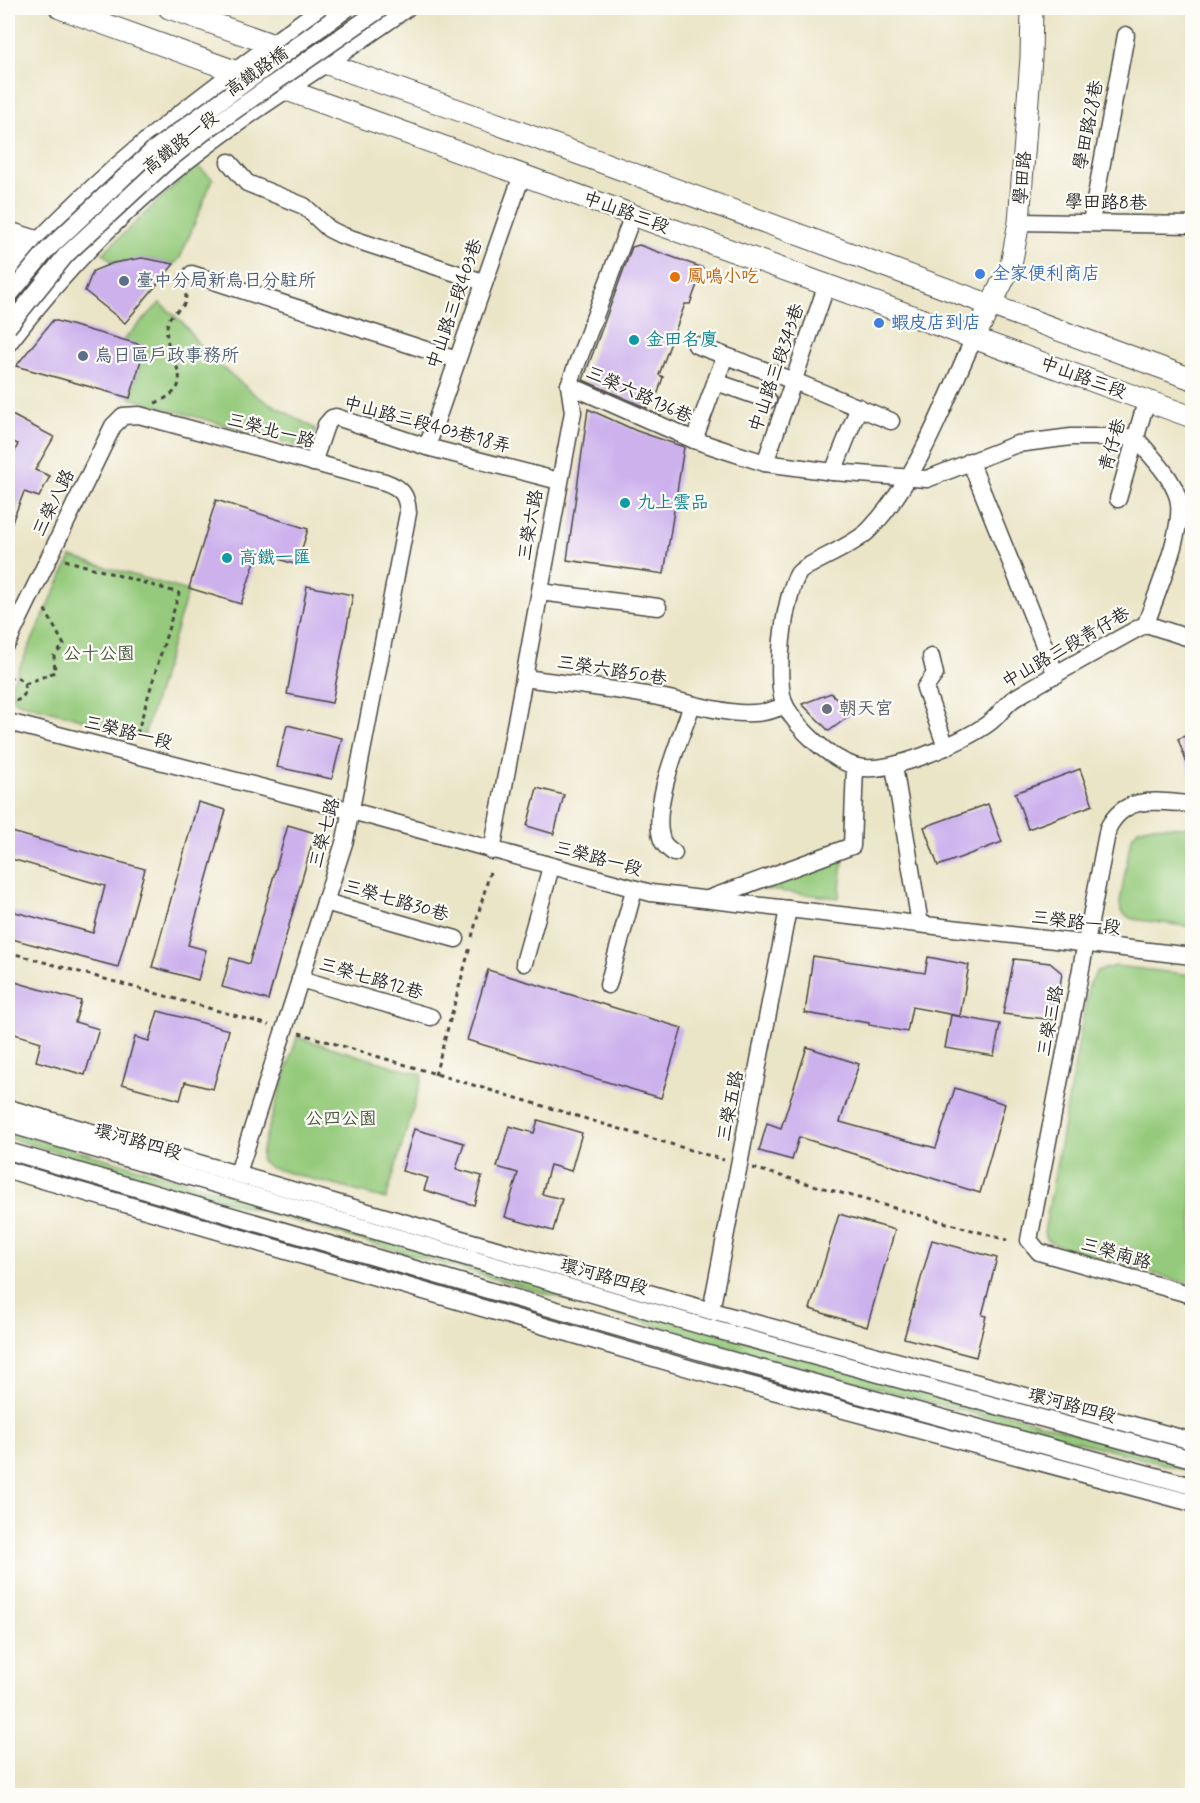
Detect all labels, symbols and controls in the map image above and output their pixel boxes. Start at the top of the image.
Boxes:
street label: 高鐵路橋 [221,42,293,102]
street label: 學田路28巷 [1069,78,1109,172]
street label: 高鐵路一段 [138,106,224,180]
street label: 學田路 [1009,150,1037,206]
street label: 中山路三段 [580,186,672,240]
street label: 學田路8巷 [1065,190,1147,216]
street label: 中山路三段403巷 [421,236,489,372]
place label: 全家便利商店 [992,262,1100,286]
place label: 鳳鳴小吃 [687,265,759,289]
marker: 全家便利商店 [973,267,987,281]
place label: 臺中分局新烏日分駐所 [136,269,316,293]
marker: 鳳鳴小吃 [668,270,682,284]
marker: 臺中分局新烏日分駐所 [117,274,131,288]
street label: 中山路三段343巷 [744,301,810,435]
place label: 蝦皮店到店 [891,311,981,335]
marker: 蝦皮店到店 [872,316,886,330]
place label: 金田名廈 [646,328,718,352]
marker: 金田名廈 [627,333,641,347]
place label: 烏日區戶政事務所 [95,344,239,368]
marker: 烏日區戶政事務所 [76,349,90,363]
street label: 中山路三段 [1037,351,1129,405]
street label: 三榮六路136巷 [582,361,696,429]
street label: 中山路三段403巷18弄 [341,391,513,459]
street label: 三榮北一路 [224,408,318,454]
street label: 青仔巷 [1094,416,1132,474]
street label: 三榮八路 [27,465,81,541]
street label: 三榮六路 [513,487,549,563]
place label: 九上雲品 [637,491,709,515]
marker: 九上雲品 [618,496,632,510]
place label: 高鐵一匯 [239,546,311,570]
marker: 高鐵一匯 [220,551,234,565]
street label: 中山路三段青仔巷 [998,602,1134,694]
park label: 公十公園 [63,642,135,666]
street label: 三榮六路50巷 [555,650,669,692]
place label: 朝天宮 [839,697,893,721]
marker: 朝天宮 [820,702,834,716]
street label: 三榮路一段 [81,710,175,756]
street label: 三榮七路 [304,795,346,871]
street label: 三榮路一段 [551,836,645,882]
street label: 三榮七路30巷 [341,875,451,927]
street label: 三榮路一段 [1030,906,1122,940]
street label: 三榮七路12巷 [316,953,426,1005]
street label: 三榮三路 [1032,983,1070,1059]
street label: 三榮五路 [712,1068,750,1144]
park label: 公四公園 [305,1107,377,1131]
street label: 環河路四段 [91,1118,185,1166]
street label: 三榮南路 [1078,1233,1154,1275]
street label: 環河路四段 [557,1253,651,1301]
street label: 環河路四段 [1025,1383,1119,1429]

